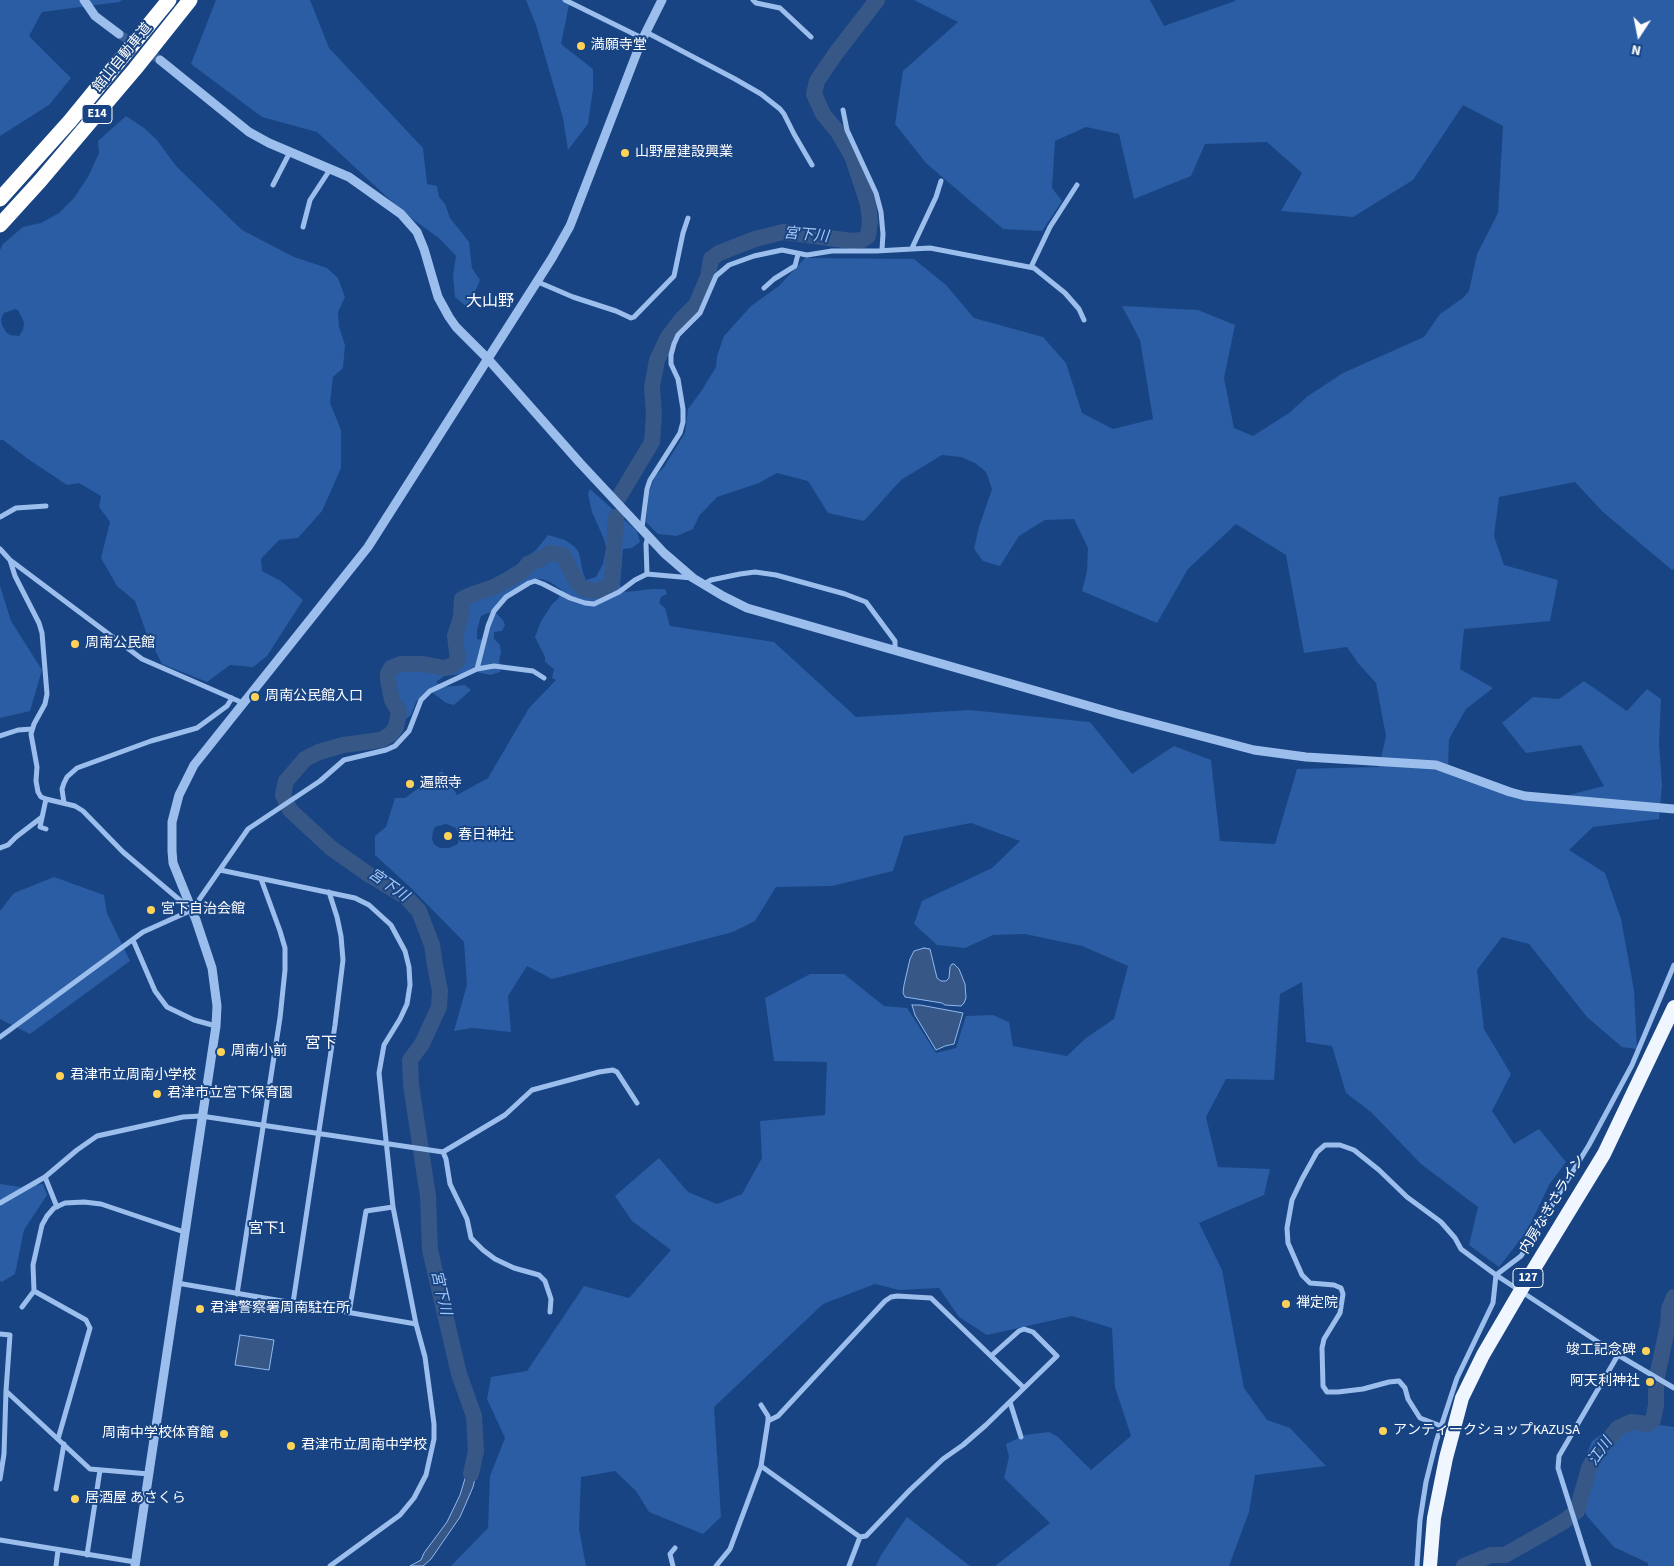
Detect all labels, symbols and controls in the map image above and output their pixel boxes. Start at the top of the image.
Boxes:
north arrow [1614,10,1664,60]
street label: 館山自動車道 [90,20,156,96]
place label: 満願寺堂 [591,38,647,54]
text: N [1630,39,1643,60]
marker: 満願寺堂 [575,40,587,52]
road number: E14 [82,105,112,124]
place label: 山野屋建設興業 [635,145,733,161]
marker: 山野屋建設興業 [619,147,631,159]
water label: 宮下川 [783,225,829,247]
district label: 大山野 [466,292,514,312]
place label: 周南公民館 [85,636,155,652]
marker: 周南公民館 [69,638,81,650]
place label: 周南公民館入口 [265,689,363,705]
marker: 周南公民館入口 [249,691,261,703]
place label: 遍照寺 [420,776,462,792]
marker: 遍照寺 [404,778,416,790]
place label: 春日神社 [458,828,514,844]
marker: 春日神社 [442,830,454,842]
water label: 宮下川 [364,866,412,906]
place label: 宮下自治会館 [161,902,245,918]
marker: 宮下自治会館 [145,904,157,916]
district label: 宮下 [305,1034,337,1054]
place label: 周南小前 [231,1044,287,1060]
marker: 周南小前 [215,1046,227,1058]
place label: 君津市立周南小学校 [70,1068,196,1084]
marker: 君津市立周南小学校 [54,1070,66,1082]
place label: 君津市立宮下保育園 [167,1086,293,1102]
marker: 君津市立宮下保育園 [151,1088,163,1100]
street label: 内房なぎさライン [1517,1153,1589,1257]
district label: 宮下1 [248,1221,286,1239]
road number: 127 [1513,1268,1543,1288]
water label: 宮下川 [426,1269,454,1317]
place label: 禅定院 [1296,1296,1338,1312]
marker: 禅定院 [1280,1298,1292,1310]
place label: 君津警察署周南駐在所 [210,1301,350,1317]
marker: 君津警察署周南駐在所 [194,1303,206,1315]
place label: 竣工記念碑 [1566,1343,1636,1359]
marker: 竣工記念碑 [1640,1345,1652,1357]
place label: 阿天利神社 [1570,1374,1640,1390]
marker: 阿天利神社 [1644,1376,1656,1388]
place label: アンティークショップKAZUSA [1393,1423,1580,1439]
marker: アンティークショップKAZUSA [1377,1425,1389,1437]
place label: 周南中学校体育館 [102,1426,214,1442]
marker: 周南中学校体育館 [218,1428,230,1440]
water label: 江川 [1585,1435,1617,1469]
place label: 君津市立周南中学校 [301,1438,427,1454]
marker: 君津市立周南中学校 [285,1440,297,1452]
place label: 居酒屋 あさくら [85,1491,186,1507]
marker: 居酒屋 あさくら [69,1493,81,1505]

